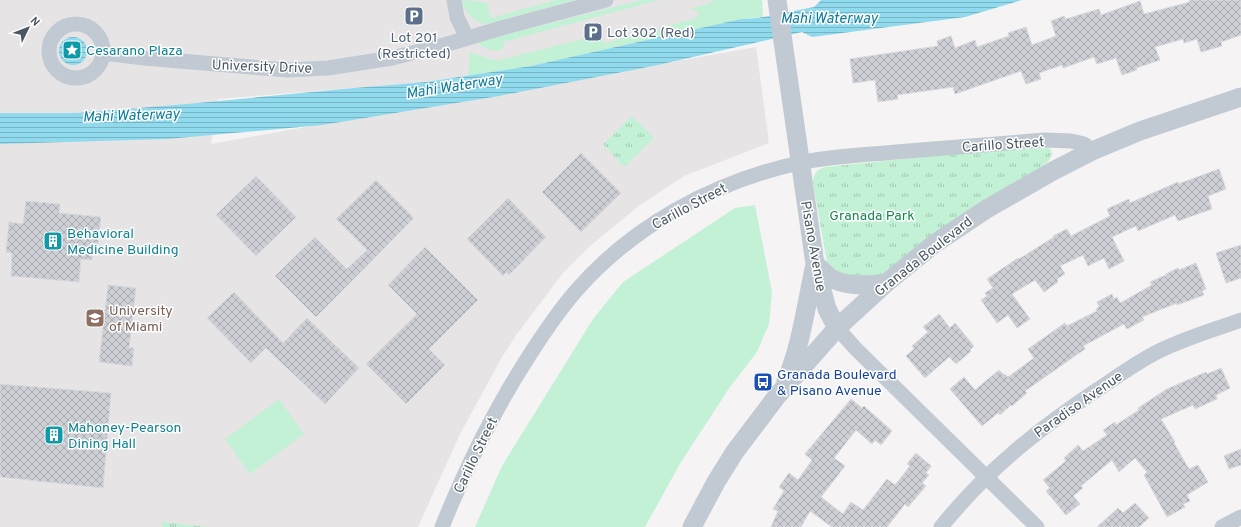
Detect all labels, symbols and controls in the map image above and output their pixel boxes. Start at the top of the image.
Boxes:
parking icon: Lot 201 (Restricted) [403,5,425,27]
north arrow [8,8,48,48]
water label: Mahi Waterway [780,10,879,29]
text: N [27,14,42,30]
parking icon: Lot 302 (Red) [582,21,604,43]
place label: Lot 302 (Red) [607,25,694,42]
place label: Lot 201 (Restricted) [377,30,451,63]
place icon: Cesarano Plaza [61,39,83,61]
place label: Cesarano Plaza [86,43,183,60]
street label: University Drive [212,57,312,78]
water label: Mahi Waterway [405,70,505,104]
water label: Mahi Waterway [82,105,181,128]
street label: Carillo Street [961,134,1045,157]
street label: Carillo Street [649,180,730,234]
street label: Pisano Avenue [796,200,829,293]
park label: Granada Park [829,208,915,225]
street label: Granada Boulevard [872,214,976,301]
place label: Behavioral Medicine Building [67,226,179,259]
building icon: Behavioral Medicine Building [42,230,64,252]
place label: University of Miami [109,303,173,336]
school or university icon: University of Miami [84,307,106,329]
place label: Granada Boulevard & Pisano Avenue [777,367,897,400]
street label: Paradiso Avenue [1031,368,1126,442]
bus stop icon: Granada Boulevard & Pisano Avenue [752,371,774,393]
street label: Carillo Street [451,415,502,496]
place label: Mahoney-Pearson Dining Hall [68,420,181,453]
building icon: Mahoney-Pearson Dining Hall [43,424,65,446]

